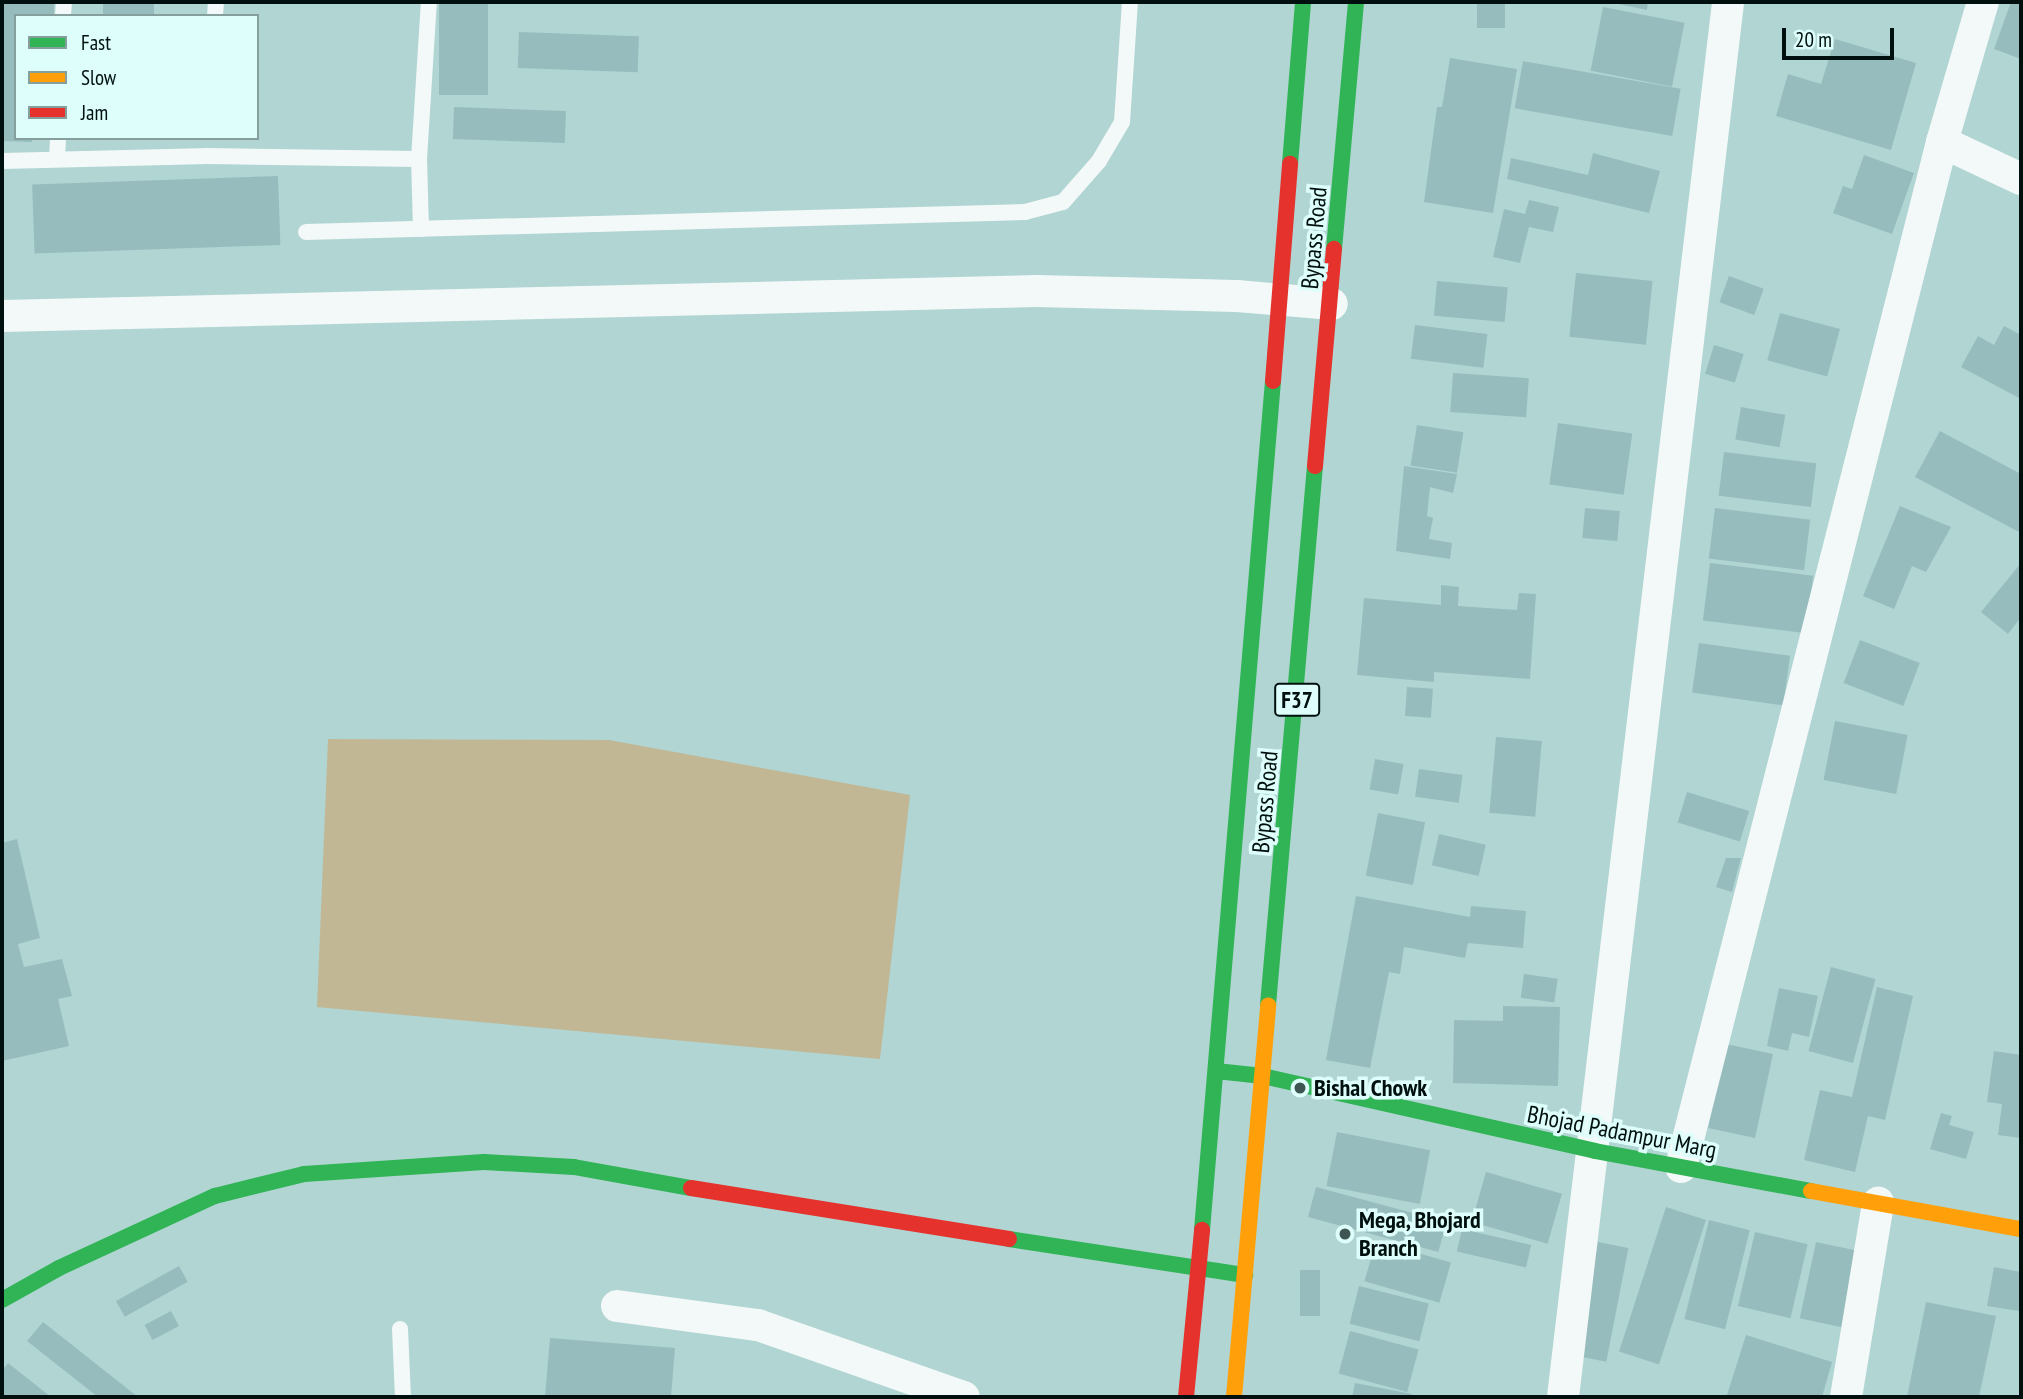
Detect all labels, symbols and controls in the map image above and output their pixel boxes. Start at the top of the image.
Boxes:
legend [14,14,259,140]
scale bar [1785,14,1897,58]
text: 20 m [1795,26,1832,53]
text: Fast [81,29,111,56]
text: Slow [81,64,116,91]
text: Jam [81,99,108,126]
street label: Bypass Road [1295,186,1333,290]
road number: F37 [1272,680,1322,720]
street label: Bypass Road [1246,750,1284,854]
place label: Bishal Chowk [1314,1074,1427,1102]
marker: Bishal Chowk [1292,1080,1308,1096]
street label: Bhojad Padampur Marg [1525,1100,1719,1164]
place label: Mega, Bhojard Branch [1359,1206,1482,1262]
marker: Mega, Bhojard Branch [1337,1226,1353,1242]

